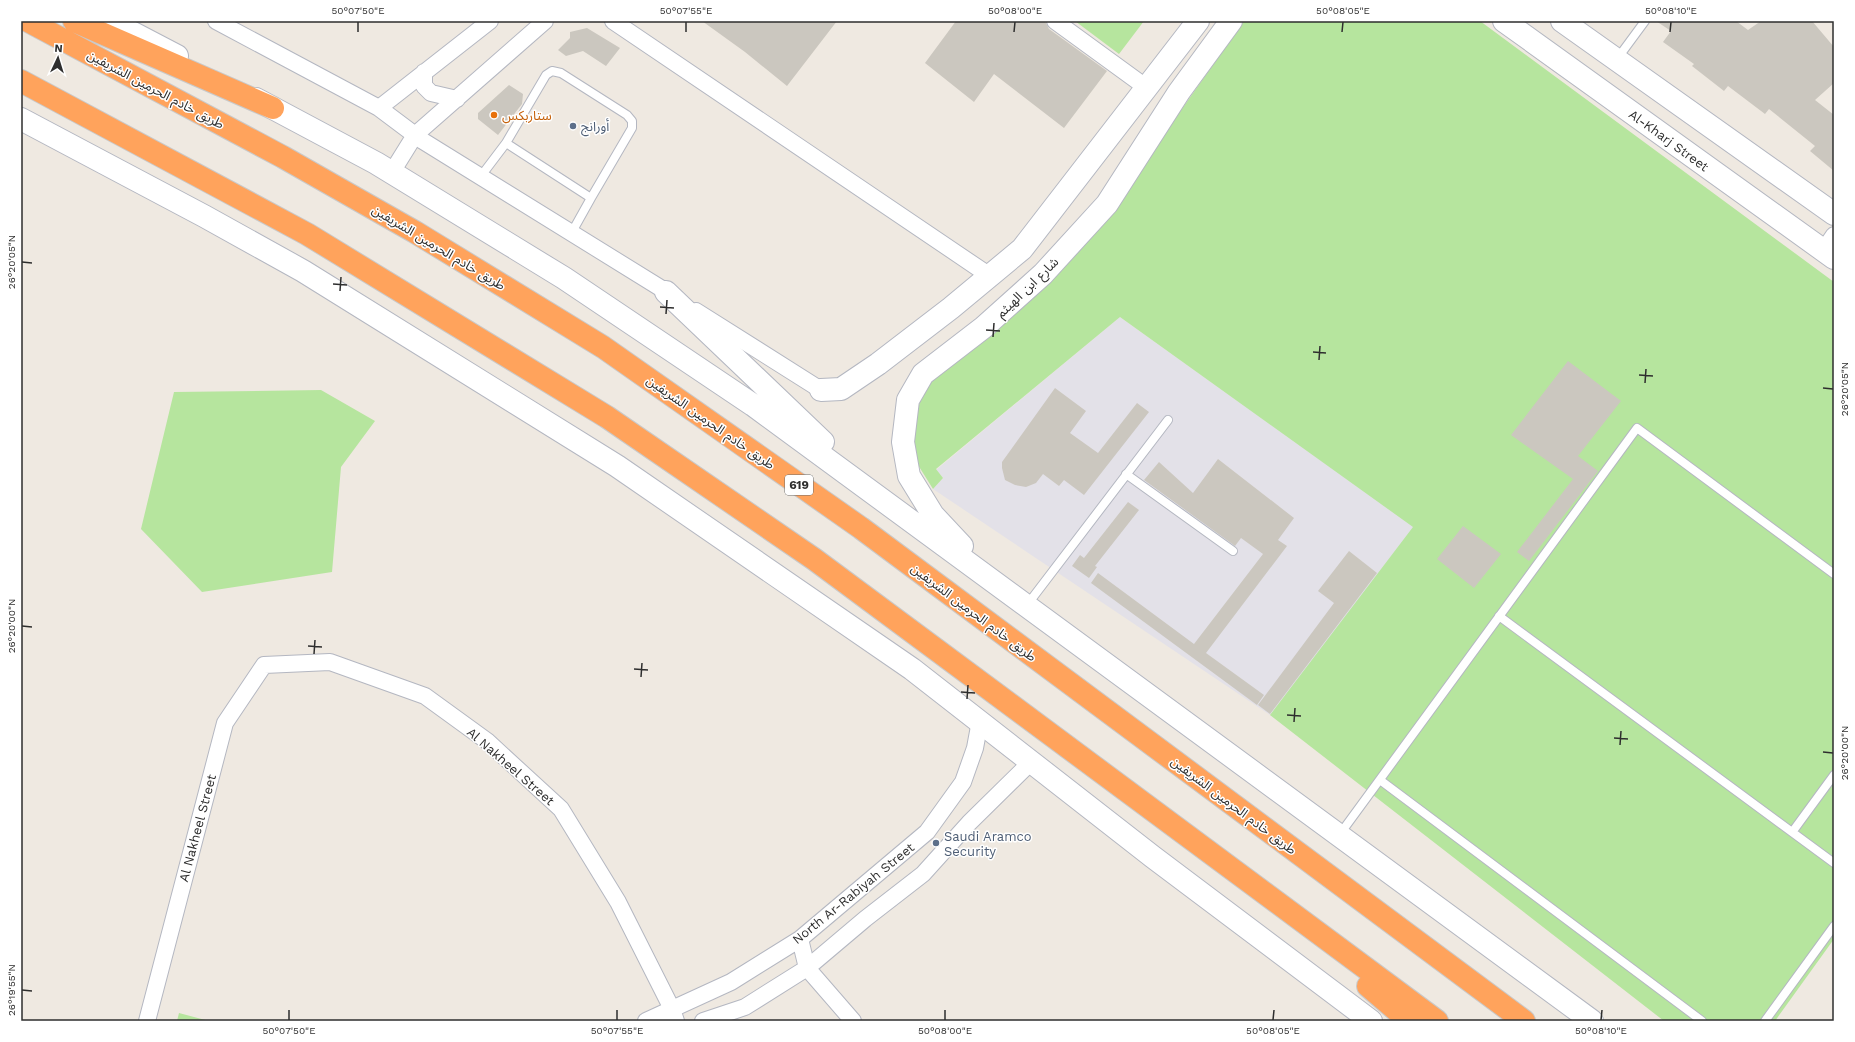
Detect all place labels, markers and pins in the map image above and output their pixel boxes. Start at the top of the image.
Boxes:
place label: ستاربكس [502,108,552,124]
marker: ستاربكس [489,110,499,120]
place label: أورانج [581,118,609,137]
marker: أورانج [568,121,578,131]
place label: Saudi Aramco Security [944,829,1032,859]
marker: Saudi Aramco Security [931,838,941,848]

